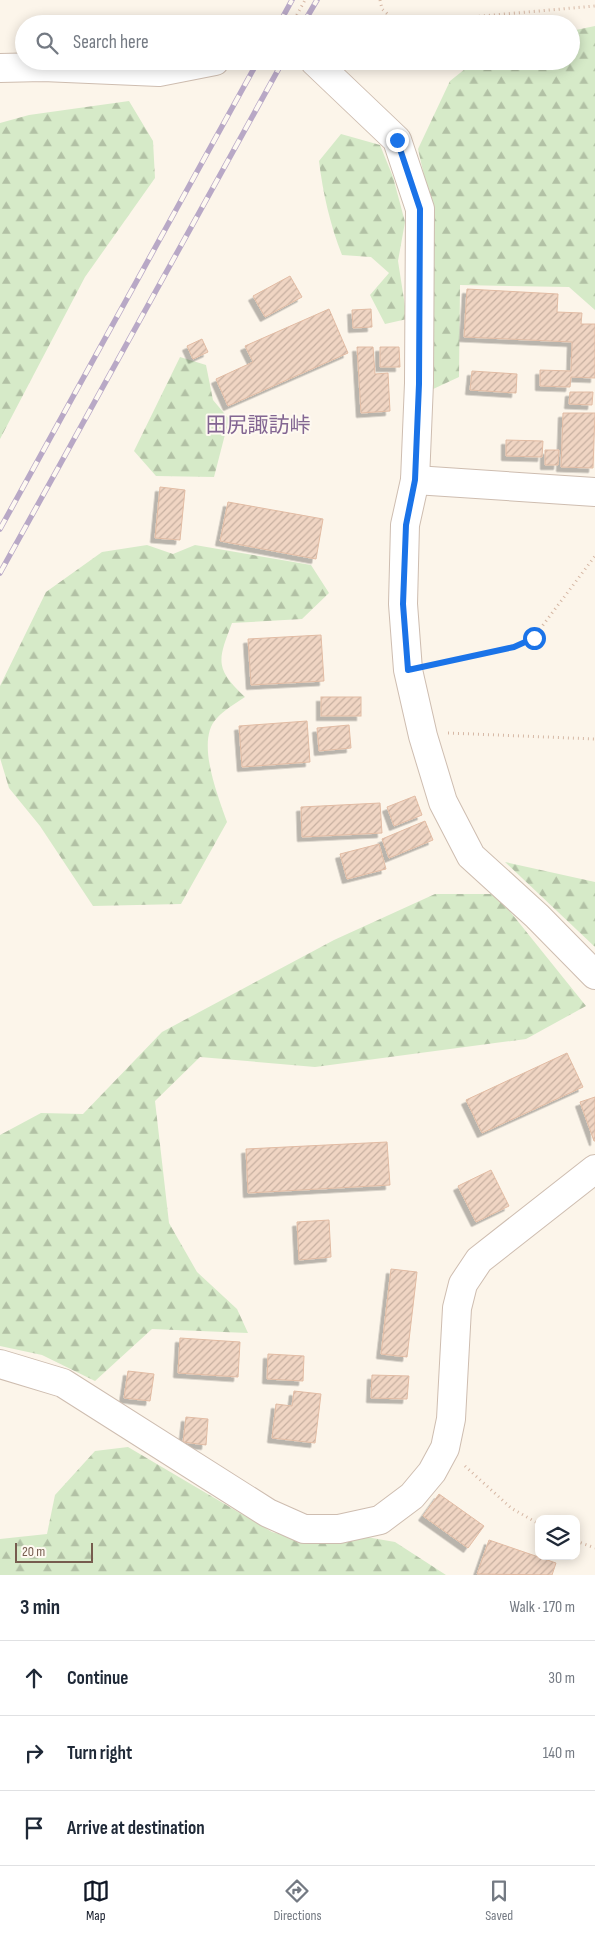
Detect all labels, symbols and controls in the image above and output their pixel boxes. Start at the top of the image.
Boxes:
search box [15,15,580,70]
icon: search [33,29,61,57]
text: Search here [73,31,149,54]
route end [386,129,409,152]
district label: 田尻諏訪峠 [206,413,311,438]
route start [523,627,546,650]
map controls [535,1515,580,1560]
button: layers [535,1515,580,1560]
scale bar [15,1540,92,1563]
text: 20 m [22,1543,45,1560]
text: 3 min [20,1595,60,1620]
text: Walk · 170 m [510,1598,575,1617]
icon: ahead [20,1664,48,1692]
text: Continue [67,1667,128,1690]
text: 30 m [548,1669,575,1688]
icon: right [20,1739,48,1767]
text: Turn right [67,1742,132,1765]
text: 140 m [543,1744,575,1763]
icon: arrive [20,1814,48,1842]
text: Arrive at destination [67,1817,205,1840]
tab: Map [82,1877,110,1924]
tab: Directions [273,1877,322,1924]
tab: Saved [485,1877,513,1924]

